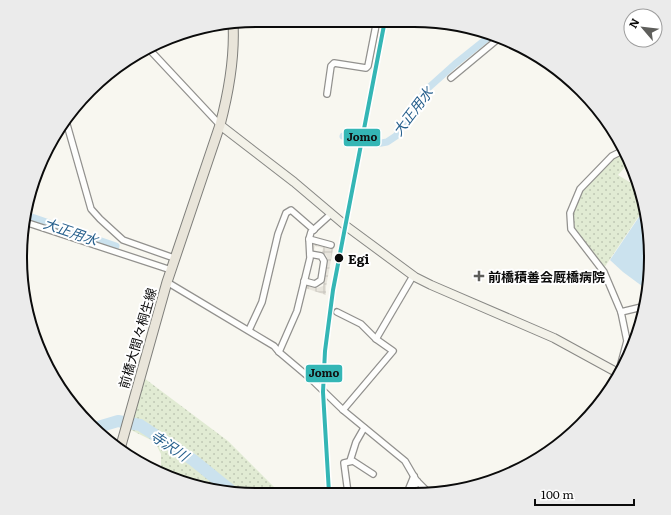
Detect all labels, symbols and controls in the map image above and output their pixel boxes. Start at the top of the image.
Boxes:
north arrow [623,8,663,48]
text: N [624,15,643,31]
water label: 大正用水 [387,81,438,139]
line badge: Jomo [343,128,381,147]
text: Jomo [347,128,377,144]
water label: 大正用水 [41,212,103,250]
place label: Egi [348,249,370,268]
marker: Egi [333,252,345,264]
place label: 前橋積善会厩橋病院 [488,267,605,286]
marker: 前橋積善会厩橋病院 [473,270,485,282]
street label: 前橋大間々桐生線 [114,285,160,391]
line badge: Jomo [305,364,343,383]
text: Jomo [309,364,339,380]
water label: 寺沢川 [147,425,195,466]
scale bar [535,481,634,507]
text: 100 m [541,485,574,503]

